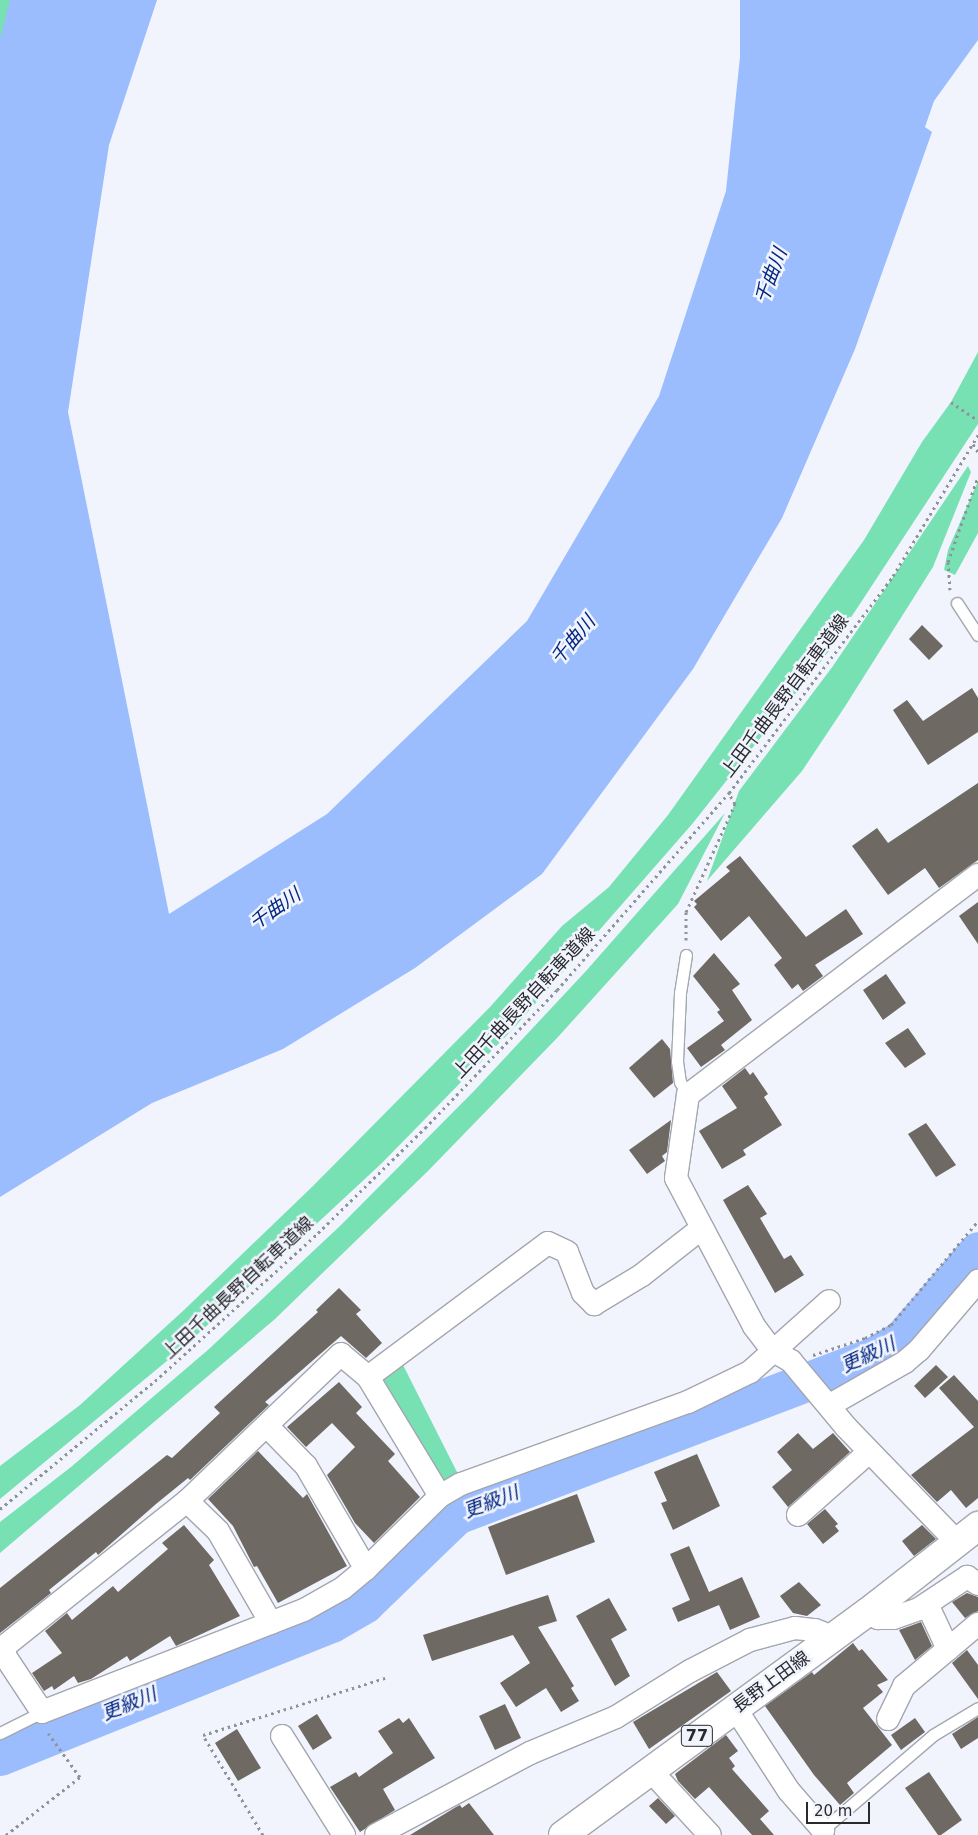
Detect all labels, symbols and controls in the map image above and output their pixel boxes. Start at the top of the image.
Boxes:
water label: 千曲川 [750,245,792,307]
street label: 上田千曲長野自転車道線 [717,610,853,782]
water label: 千曲川 [546,611,600,669]
water label: 千曲川 [245,883,305,935]
street label: 上田千曲長野自転車道線 [449,923,599,1083]
street label: 上田千曲長野自転車道線 [158,1213,318,1363]
water label: 更級川 [837,1333,899,1377]
water label: 更級川 [460,1481,522,1523]
street label: 長野上田線 [728,1647,814,1717]
water label: 更級川 [98,1683,160,1725]
road number: 77 [681,1722,713,1750]
scale bar [808,1792,872,1824]
text: 20 m [814,1802,852,1820]

